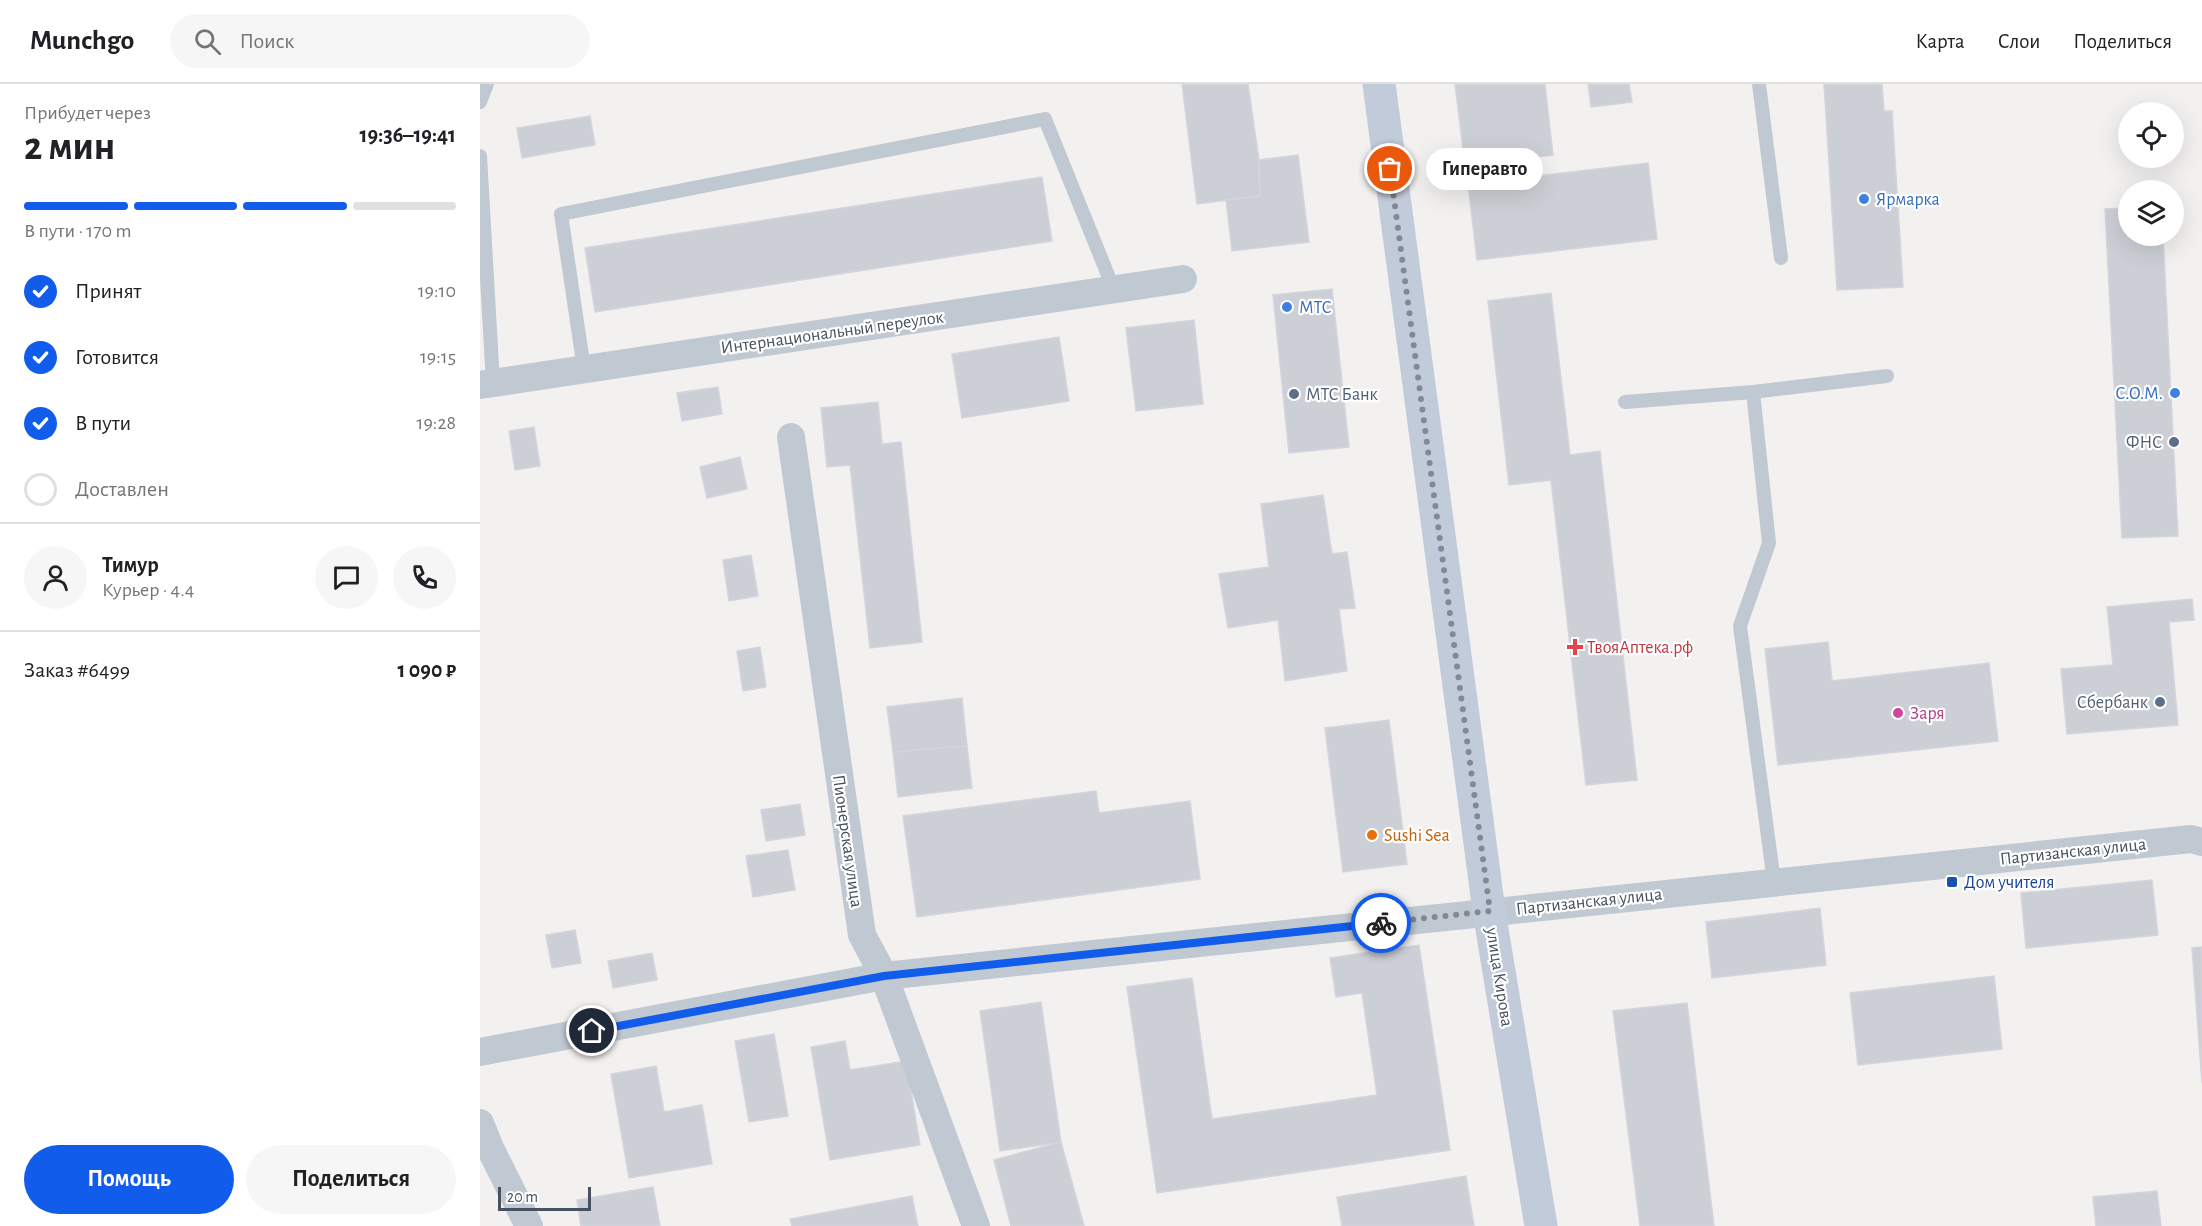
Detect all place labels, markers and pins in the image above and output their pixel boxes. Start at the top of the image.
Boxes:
pin [1364,143,1415,194]
callout: Гиперавто [1426,148,1543,190]
place label: Ярмарка [1876,191,1940,209]
marker: Ярмарка [1857,192,1871,206]
place label: МТС [1299,299,1332,317]
marker: МТС [1280,300,1294,314]
place label: С.О.М. [2115,385,2163,403]
place label: МТС Банк [1306,386,1378,404]
marker: С.О.М. [2168,386,2182,400]
marker: МТС Банк [1287,387,1301,401]
place label: ФНС [2126,434,2162,452]
marker: ФНС [2167,435,2181,449]
place label: ТвояАптека.рф [1587,639,1693,657]
marker: ТвояАптека.рф [1568,640,1582,654]
place label: Сбербанк [2077,693,2149,712]
marker: Сбербанк [2153,695,2167,709]
place label: Заря [1910,705,1945,723]
marker: Заря [1891,706,1905,720]
place label: Sushi Sea [1384,827,1450,845]
marker: Sushi Sea [1365,828,1379,842]
place label: Дом учителя [1964,874,2055,892]
marker: Дом учителя [1945,875,1959,889]
pin [566,1005,617,1056]

